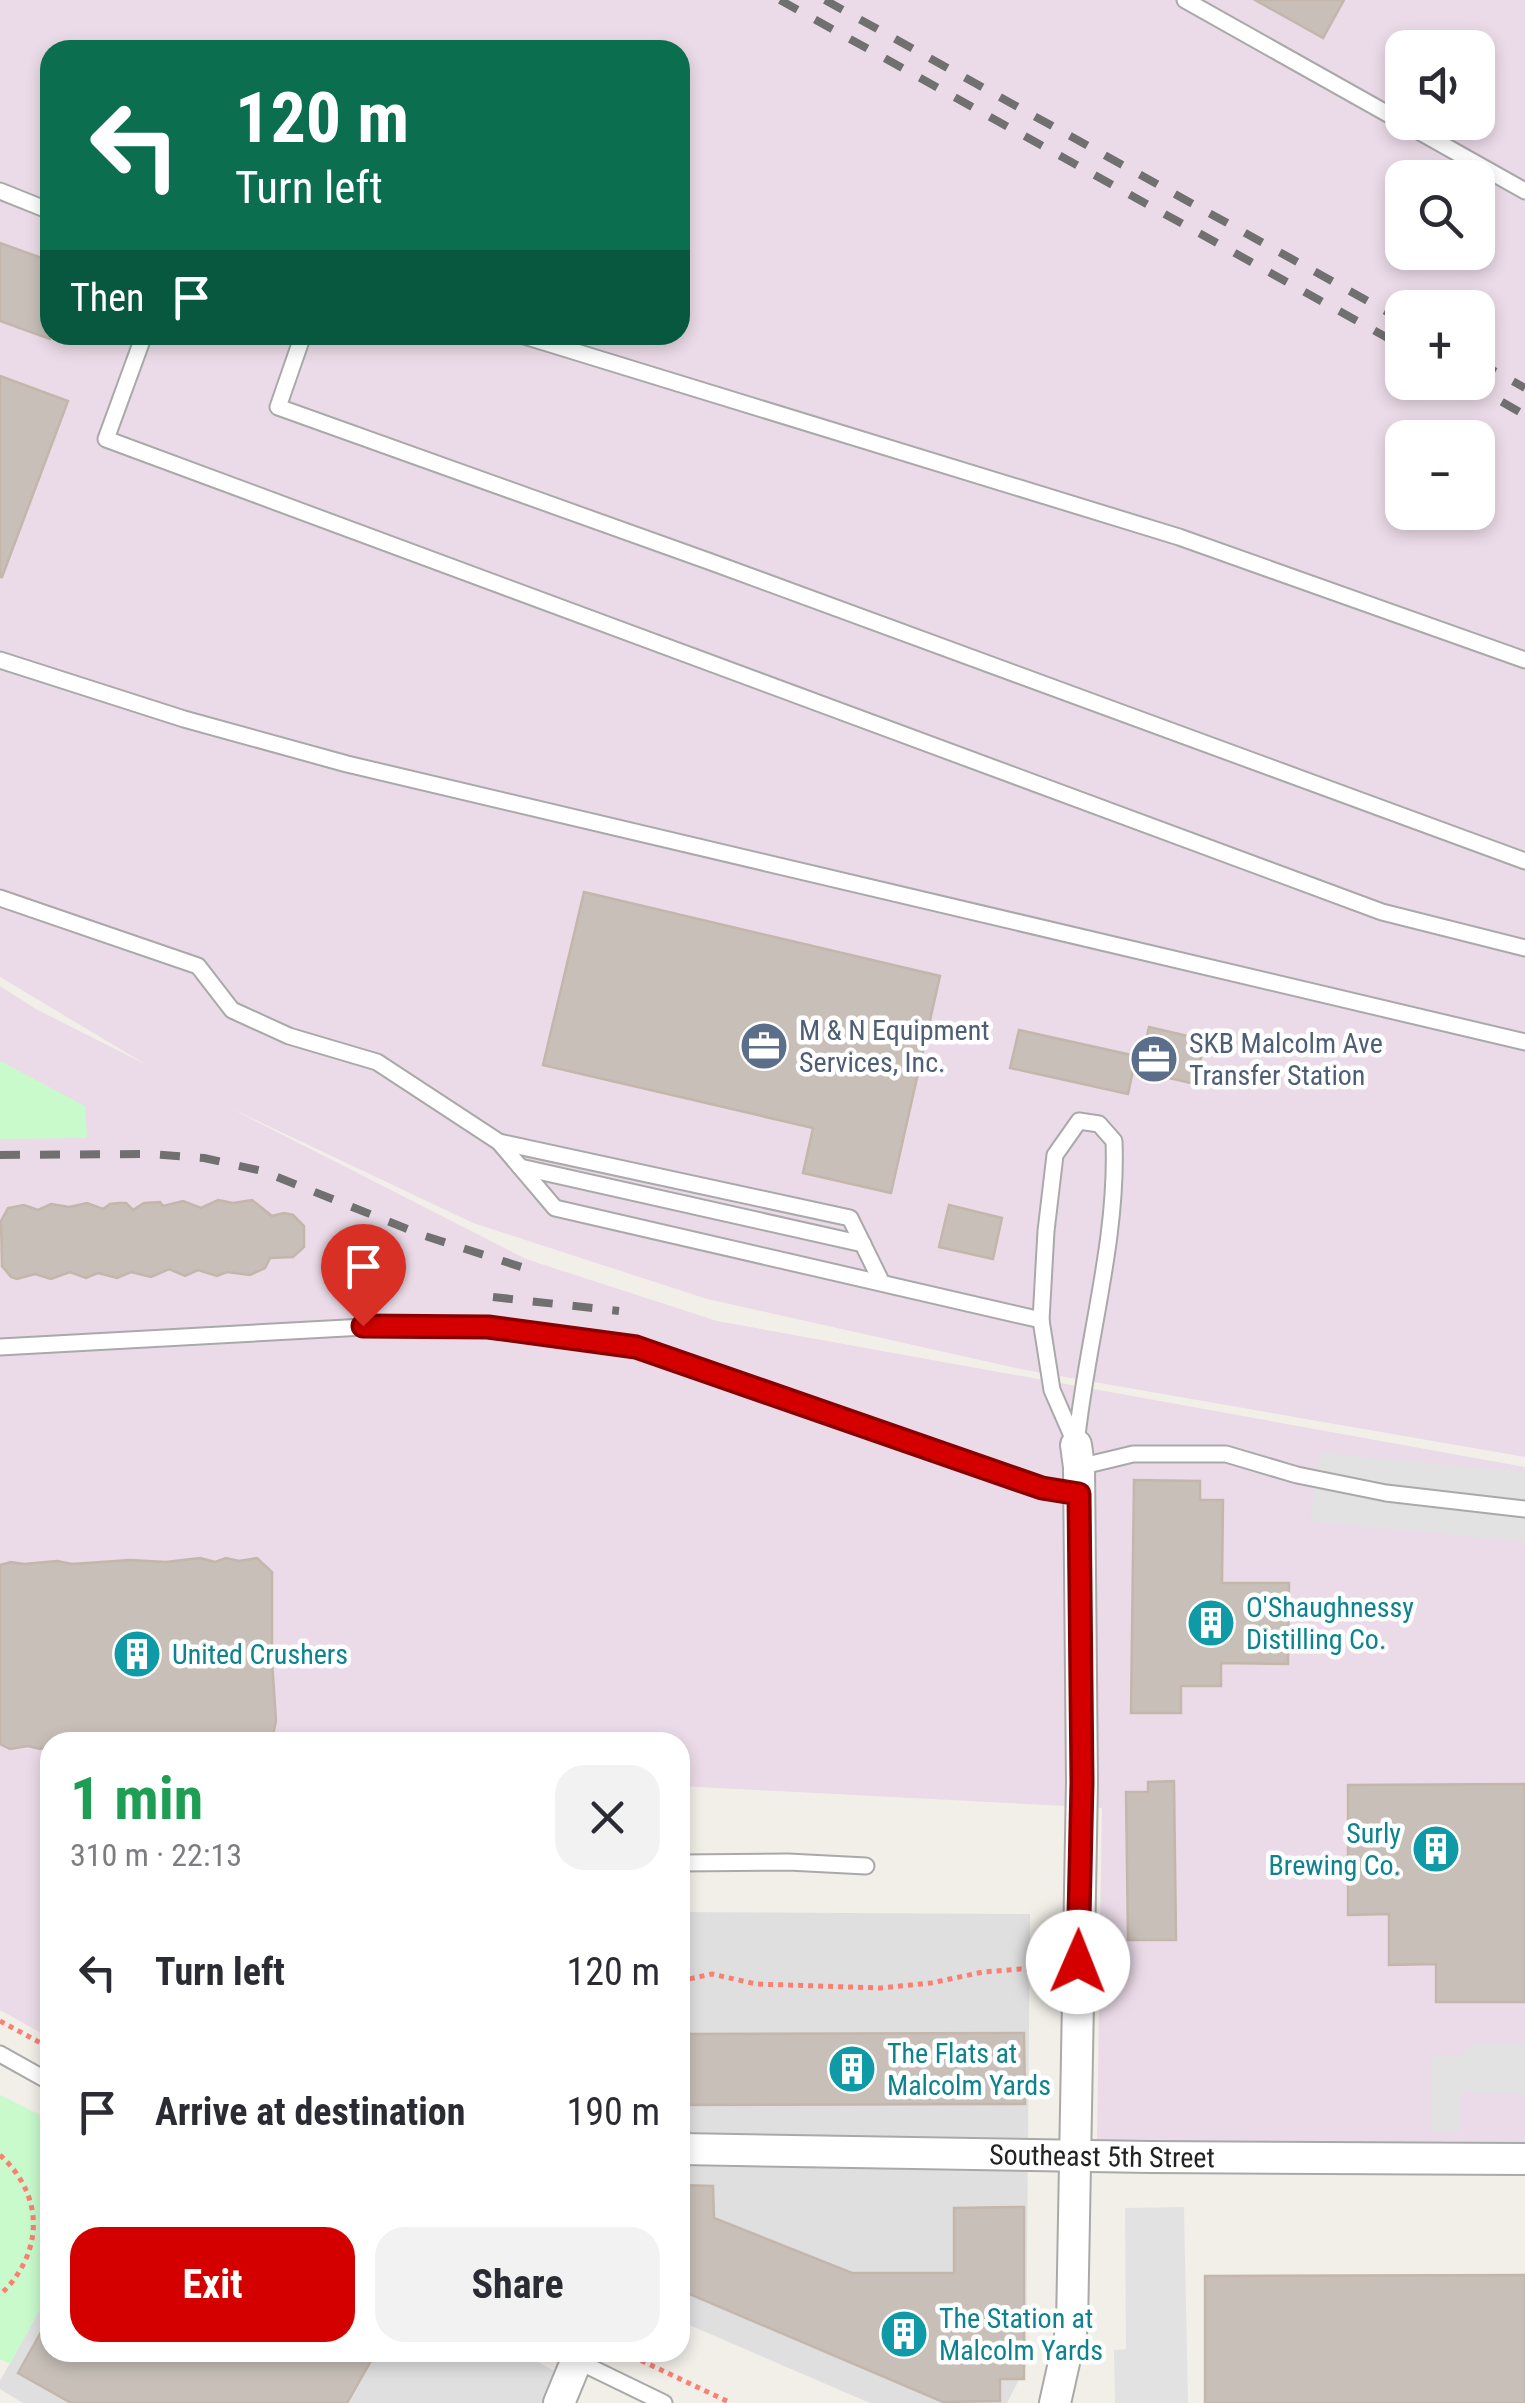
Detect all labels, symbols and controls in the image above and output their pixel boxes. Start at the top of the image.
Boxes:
map controls [1385,30,1495,530]
button: sound [1385,30,1495,140]
text: 120 m [235,77,409,159]
icon: left [70,80,200,210]
button: search [1385,160,1495,270]
text: Turn left [235,161,383,214]
icon: arrive [164,270,219,325]
text: Then [70,276,144,320]
button: + [1385,290,1495,400]
button: − [1385,420,1495,530]
place label: M & N Equipment Services, Inc. [799,1014,990,1079]
office icon: M & N Equipment Services, Inc. [738,1020,790,1072]
place label: SKB Malcolm Ave Transfer Station [1189,1027,1383,1092]
office icon: SKB Malcolm Ave Transfer Station [1128,1033,1180,1085]
pin [321,1224,406,1327]
icon: arrive [336,1239,391,1294]
place label: O'Shaughnessy Distilling Co. [1246,1591,1414,1656]
building icon: O'Shaughnessy Distilling Co. [1185,1597,1237,1649]
building icon: United Crushers [111,1628,163,1680]
place label: United Crushers [172,1638,348,1671]
text: 1 min [70,1763,203,1834]
button: close [555,1765,660,1870]
place label: Surly Brewing Co. [1269,1817,1401,1882]
building icon: Surly Brewing Co. [1410,1823,1462,1875]
text: 310 m · 22:13 [70,1836,242,1874]
position arrow [1026,1910,1130,2014]
icon: left [70,1945,125,2000]
text: Turn left [155,1950,285,1994]
text: 120 m [566,1950,660,1994]
place label: The Flats at Malcolm Yards [887,2037,1051,2102]
building icon: The Flats at Malcolm Yards [826,2043,878,2095]
icon: arrive [70,2085,125,2140]
text: Arrive at destination [155,2090,465,2134]
text: 190 m [566,2090,660,2134]
street label: Southeast 5th Street [989,2138,1215,2174]
button: Exit [70,2227,355,2342]
button: Share [375,2227,660,2342]
place label: The Station at Malcolm Yards [939,2302,1103,2367]
building icon: The Station at Malcolm Yards [878,2308,930,2360]

